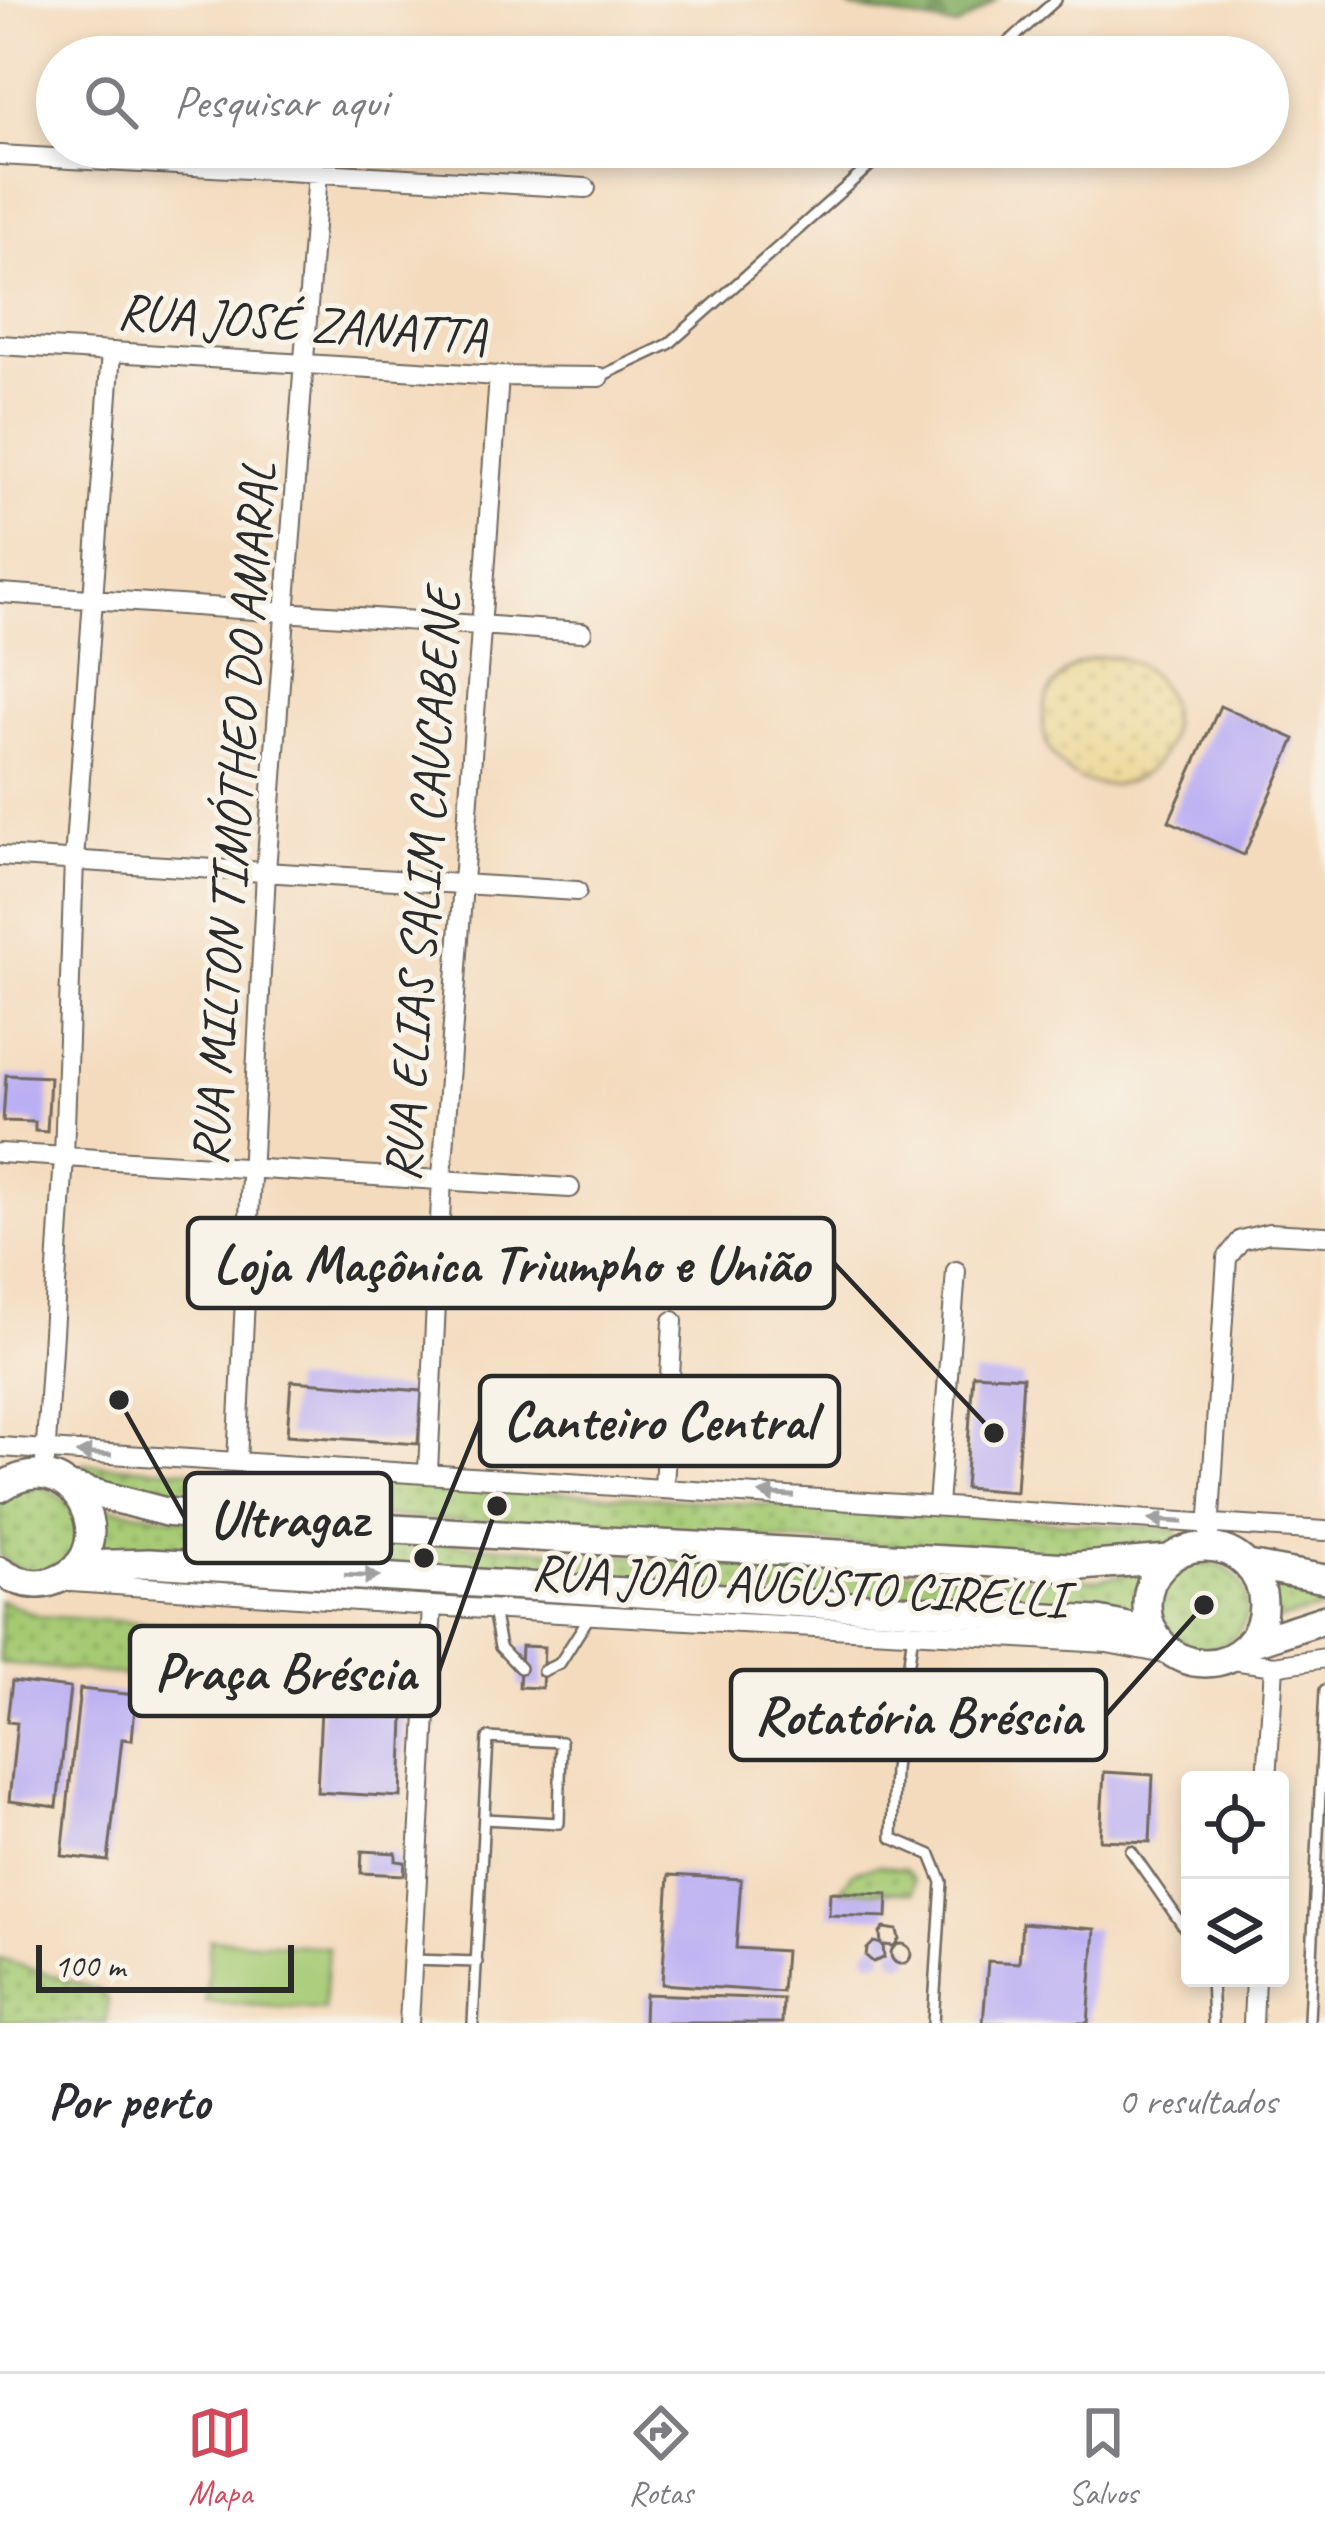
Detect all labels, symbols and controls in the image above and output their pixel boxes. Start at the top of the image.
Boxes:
search box [36,36,1289,168]
icon: search [78,69,144,135]
text: Pesquisar aqui [174,74,388,131]
street label: RUA JOSÉ ZANATTA [115,278,490,368]
street label: RUA MILTON TIMÓTHEO DO AMARAL [177,459,290,1168]
street label: RUA ELIAS SALIM CAUCABENE [369,580,475,1184]
callout: Loja Maçônica Triumpho e União [188,1218,834,1308]
text: Loja Maçônica Triumpho e União [213,1230,812,1298]
callout: Canteiro Central [480,1376,839,1466]
text: Canteiro Central [503,1387,825,1455]
one-way arrow [74,1444,112,1463]
callout: Ultragaz [185,1473,391,1563]
text: Ultragaz [209,1485,373,1553]
one-way arrow [757,1485,795,1504]
one-way arrow [1147,1512,1184,1531]
street label: RUA JOÃO AUGUSTO CIRELLI [530,1539,1079,1632]
one-way arrow [344,1567,381,1586]
callout: Praça Bréscia [130,1626,439,1716]
text: Praça Bréscia [154,1638,419,1706]
callout: Rotatória Bréscia [731,1670,1106,1760]
text: Rotatória Bréscia [754,1682,1085,1750]
map controls [1181,1771,1289,1987]
button: locate [1181,1771,1289,1879]
button: layers [1181,1879,1289,1987]
scale bar [36,1939,294,1992]
text: 100 m [54,1945,125,1987]
text: Por perto [48,2069,210,2133]
text: 0 resultados [1118,2077,1277,2126]
tab: Mapa [187,2400,253,2514]
tab: Rotas [628,2400,694,2514]
tab: Salvos [1068,2400,1138,2514]

